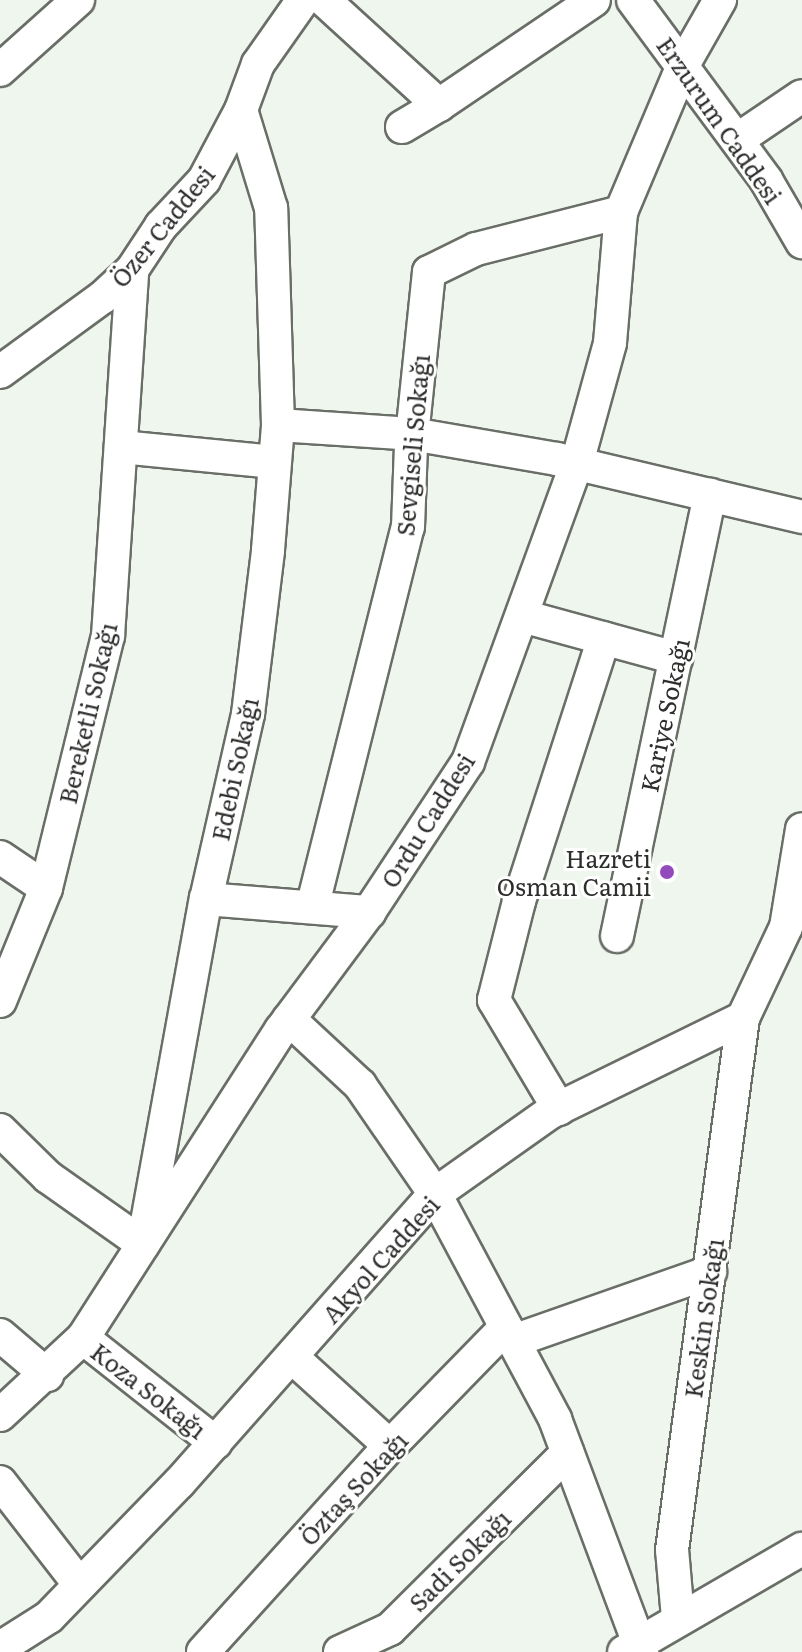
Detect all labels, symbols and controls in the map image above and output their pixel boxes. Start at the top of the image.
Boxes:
street label: Erzurum Caddesi [652,31,788,209]
street label: Özer Caddesi [104,160,220,292]
street label: Sevgiseli Sokağı [390,353,434,537]
street label: Bereketli Sokağı [52,620,122,806]
street label: Kariye Sokağı [634,635,694,795]
street label: Edebi Sokağı [205,695,263,843]
street label: Ordu Caddesi [374,748,480,892]
place label: Hazreti Osman Camii [497,844,651,900]
marker: Hazreti Osman Camii [658,863,676,881]
street label: Akyol Caddesi [315,1190,445,1328]
street label: Keskin Sokağı [678,1236,728,1400]
street label: Koza Sokağı [86,1336,212,1444]
street label: Öztaş Sokağı [293,1425,413,1551]
street label: Sadi Sokağı [402,1503,516,1617]

